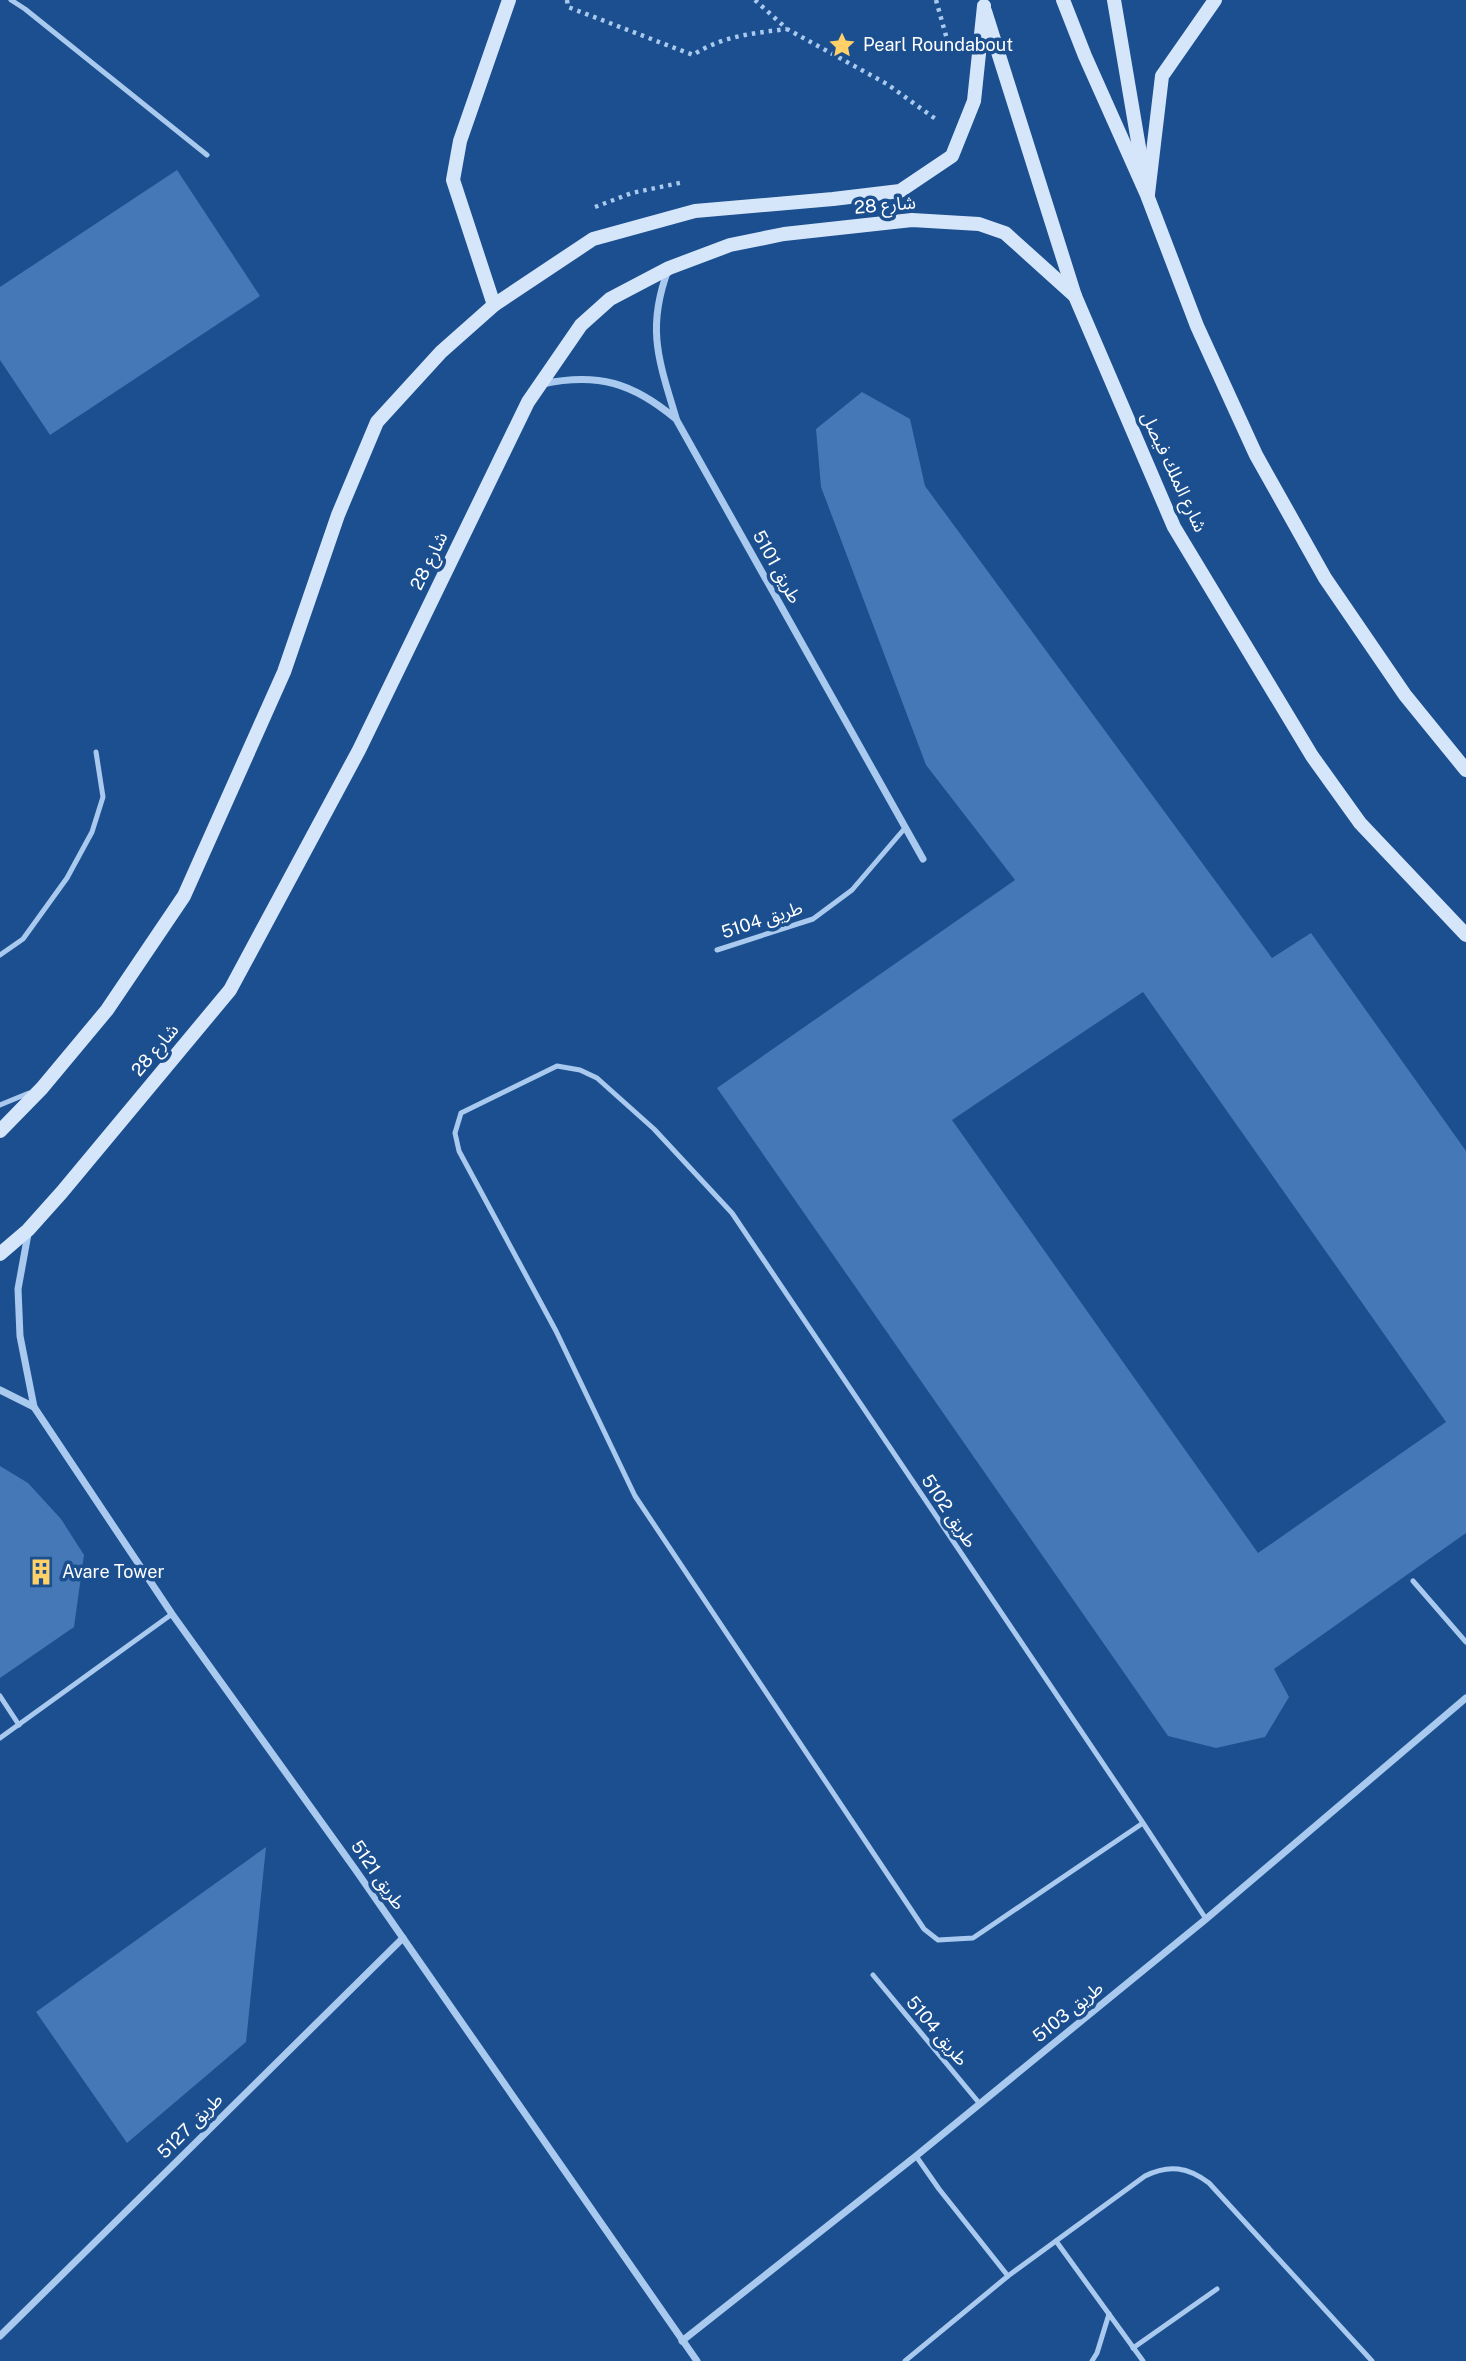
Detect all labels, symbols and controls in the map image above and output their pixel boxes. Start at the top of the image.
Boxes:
place icon: Pearl Roundabout [827,30,857,60]
place label: Pearl Roundabout [863,34,1013,55]
street label: شارع 28 [853,191,917,222]
street label: شارع الملك فيصل [1134,408,1211,537]
street label: طريق 5101 [748,527,806,607]
street label: شارع 28 [406,528,455,595]
street label: طريق 5104 [719,897,805,943]
street label: شارع 28 [127,1019,186,1083]
street label: طريق 5102 [916,1470,982,1552]
building icon: Avare Tower [26,1557,56,1587]
place label: Avare Tower [62,1561,164,1582]
street label: طريق 5121 [346,1836,410,1914]
street label: طريق 5103 [1028,1977,1108,2047]
street label: طريق 5104 [902,1992,972,2070]
street label: طريق 5127 [153,2089,227,2163]

